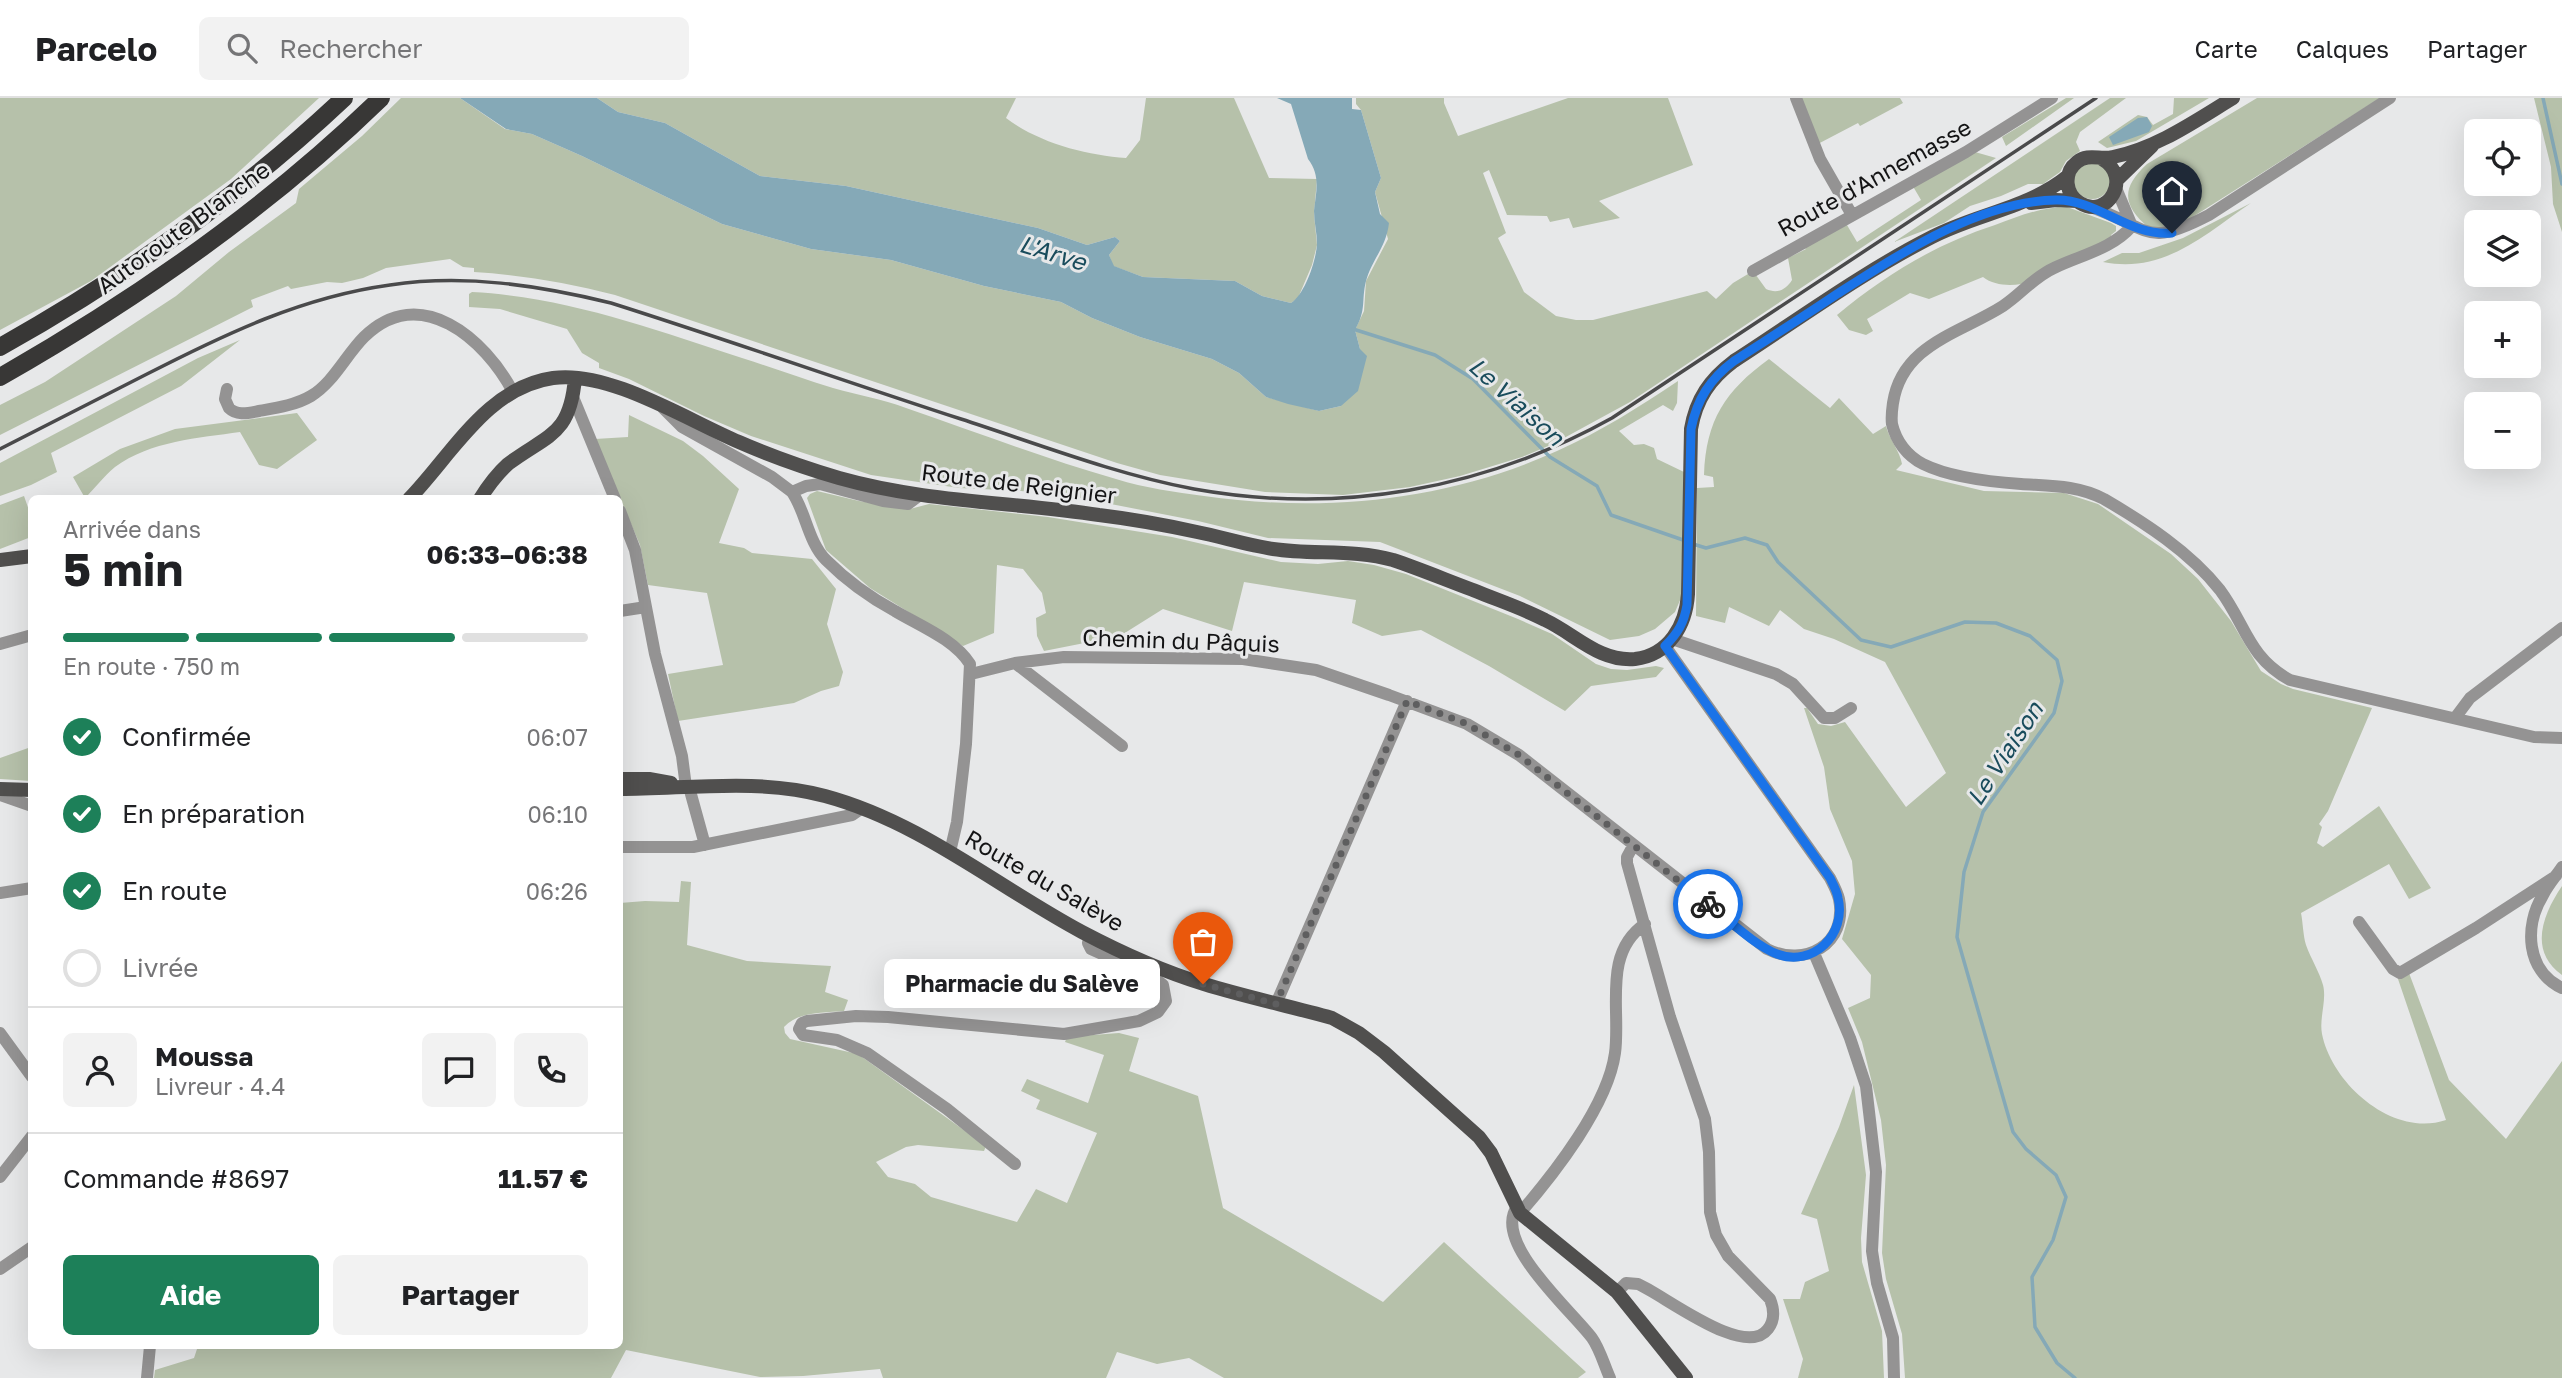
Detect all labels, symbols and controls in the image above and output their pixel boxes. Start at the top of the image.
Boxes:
search box [199,17,689,80]
text: Parcelo [35,29,157,68]
icon: search [223,29,261,67]
text: Rechercher [279,33,422,64]
text: Carte [2194,34,2258,63]
text: Calques [2296,34,2389,63]
text: Partager [2427,34,2527,63]
street label: Route d'Annemasse [1772,112,1976,242]
map controls [2464,119,2541,469]
button: locate [2464,119,2541,196]
street label: Autoroute Blanche [91,155,275,299]
pin [2142,161,2202,233]
icon: home [2153,172,2191,210]
button: layers [2464,210,2541,287]
water label: L'Arve [1016,228,1092,276]
button: + [2464,301,2541,378]
water label: Le Viaison [1464,351,1571,452]
button: − [2464,392,2541,469]
street label: Route de Reignier [920,457,1118,509]
text: Arrivée dans [63,515,201,543]
text: 06:33–06:38 [427,539,588,570]
text: 5 min [63,541,183,596]
street label: Chemin du Pâquis [1082,623,1280,657]
text: En route · 750 m [63,652,240,680]
water label: Le Viaison [1960,695,2049,810]
icon: check [63,718,101,756]
text: Confirmée [122,721,251,752]
text: 06:07 [526,723,588,751]
icon: check [63,795,101,833]
text: En préparation [122,798,305,829]
text: 06:10 [528,800,588,828]
street label: Route du Salève [961,823,1129,937]
courier [1673,869,1743,939]
icon: check [63,872,101,910]
text: En route [122,875,227,906]
text: 06:26 [526,877,588,905]
icon: bike [1689,885,1727,923]
pin [1173,912,1233,984]
icon: bag [1184,923,1222,961]
text: Livrée [122,952,198,983]
callout: Pharmacie du Salève [884,960,1161,1008]
text: Pharmacie du Salève [905,969,1139,997]
button: person [63,1033,137,1107]
button: chat [422,1033,496,1107]
button: phone [514,1033,588,1107]
text: Moussa [155,1041,253,1072]
text: Livreur · 4.4 [155,1072,285,1100]
text: Commande #8697 [63,1163,289,1194]
text: 11.57 € [498,1163,588,1194]
button: Aide [63,1255,319,1335]
button: Partager [333,1255,588,1335]

